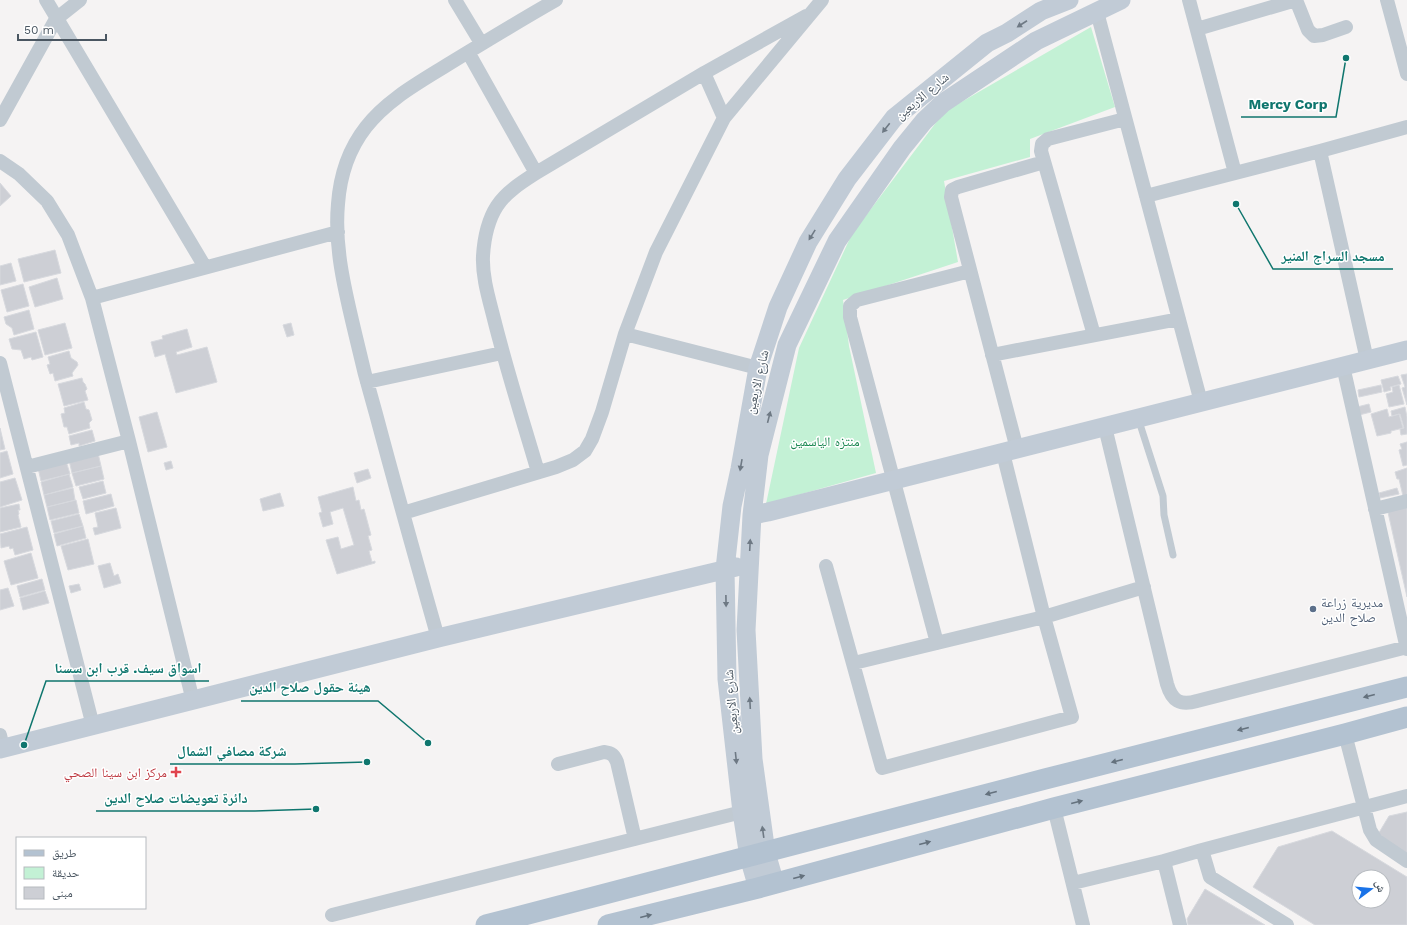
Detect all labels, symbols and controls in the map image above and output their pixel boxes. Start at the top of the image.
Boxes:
scale bar [18,16,106,42]
one-way arrow [1016,20,1027,28]
text: 50 m [24,23,54,37]
street label: شارع الاربعين [892,69,953,124]
callout: Mercy Corp [1241,91,1336,117]
text: Mercy Corp [1249,96,1328,112]
one-way arrow [882,123,890,134]
one-way arrow [808,230,816,240]
callout: مسجد السراج المنير [1273,243,1393,269]
text: مسجد السراج المنير [1280,248,1385,265]
street label: شارع الاربعين [742,349,774,416]
one-way arrow [766,410,772,423]
park label: منتزه الياسمين [790,434,860,450]
one-way arrow [737,458,743,471]
one-way arrow [747,539,754,551]
one-way arrow [723,595,729,608]
place label: مديرية زراعة صلاح الدين [1321,595,1383,627]
marker: مديرية زراعة صلاح الدين [1308,604,1318,614]
callout: اسواق سيف. قرب ابن سسنا [46,655,209,681]
text: اسواق سيف. قرب ابن سسنا [55,660,201,677]
street label: شارع الاربعين [721,669,743,735]
callout: هيئة حقول صلاح الدين [241,675,378,701]
text: هيئة حقول صلاح الدين [249,679,371,696]
one-way arrow [1363,694,1375,700]
one-way arrow [746,697,753,709]
one-way arrow [1237,726,1250,732]
callout: شركة مصافي الشمال [170,738,295,764]
text: شركة مصافي الشمال [177,743,287,762]
one-way arrow [733,752,739,764]
one-way arrow [1111,758,1124,764]
place label: مركز ابن سينا الصحي [64,765,167,783]
marker: مركز ابن سينا الصحي [170,766,182,778]
callout: دائرة تعويضات صلاح الدين [96,785,255,811]
text: دائرة تعويضات صلاح الدين [104,790,248,807]
one-way arrow [985,790,997,796]
one-way arrow [1071,799,1084,805]
one-way arrow [760,826,766,838]
legend [16,837,146,909]
one-way arrow [919,840,931,846]
text: طريق [52,846,77,860]
text: حديقة [52,866,80,880]
north arrow [1351,869,1391,909]
one-way arrow [793,874,805,880]
text: ش [1371,879,1388,894]
text: مبنى [52,886,73,900]
one-way arrow [640,912,652,918]

